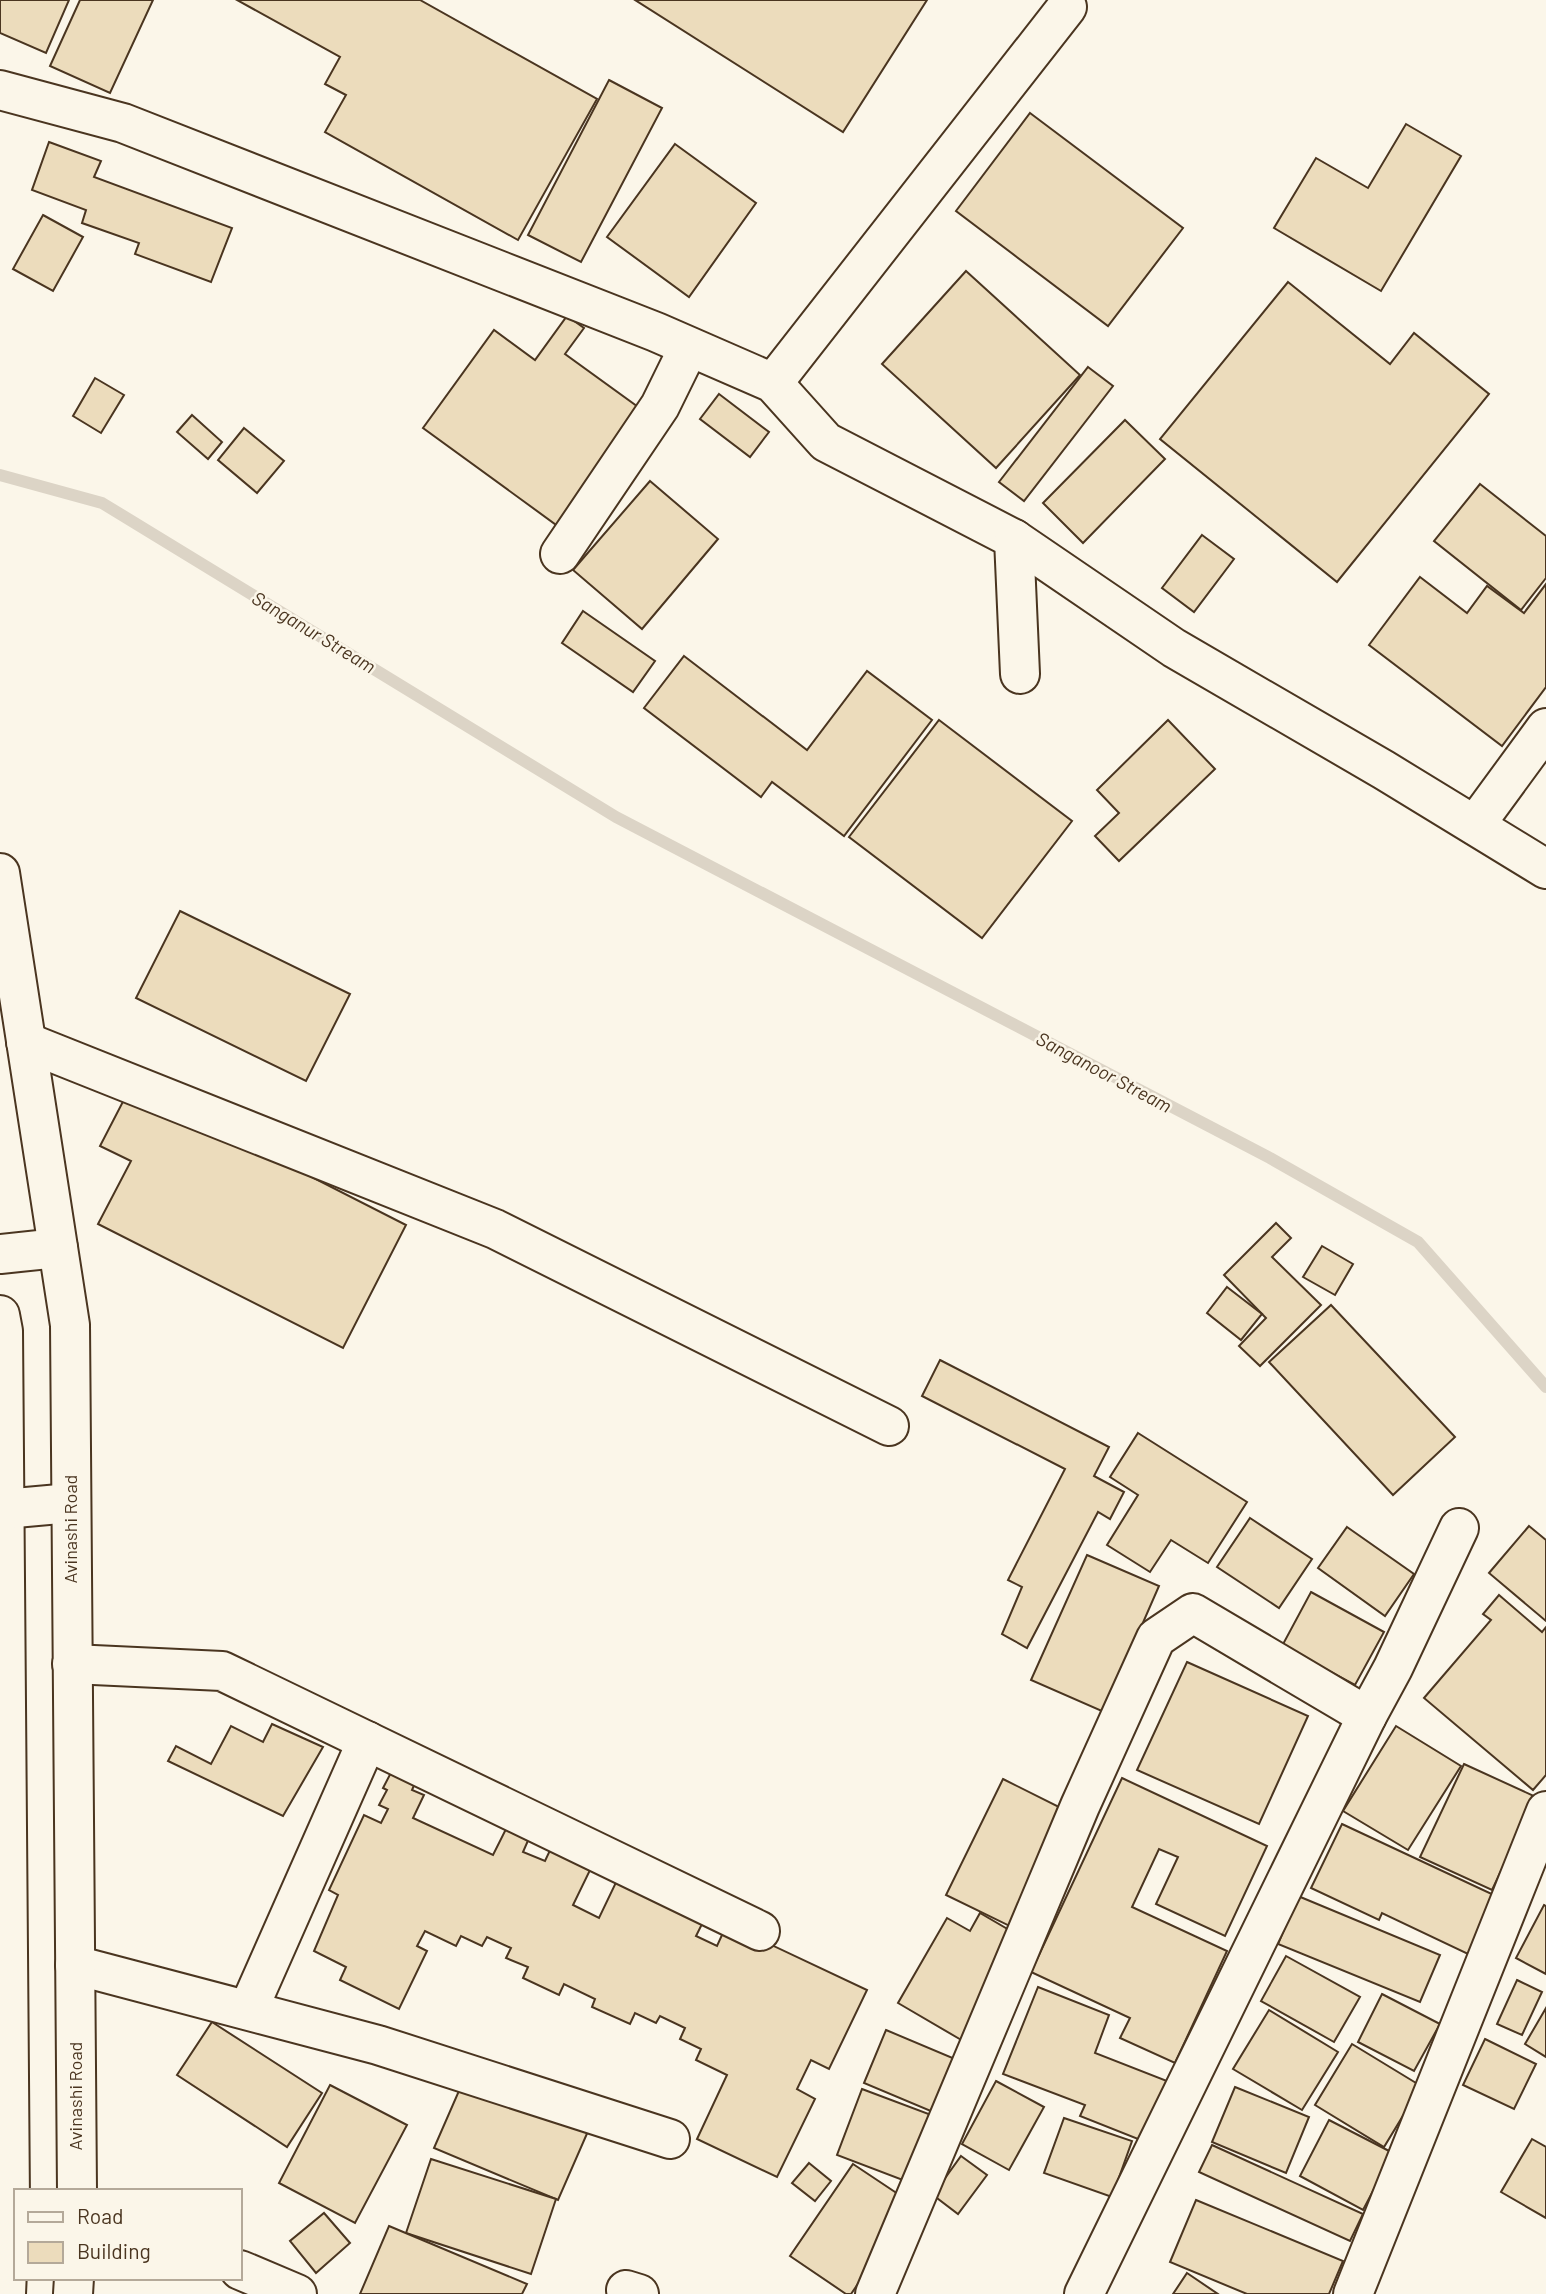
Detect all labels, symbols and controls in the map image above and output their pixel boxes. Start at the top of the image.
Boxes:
water label: Sanganur Stream [248,586,380,678]
water label: Sanganoor Stream [1033,1026,1176,1117]
street label: Avinashi Road [59,1475,81,1583]
street label: Avinashi Road [64,2042,86,2150]
legend [14,2189,242,2280]
text: Road [77,2203,123,2228]
text: Building [77,2238,151,2263]

